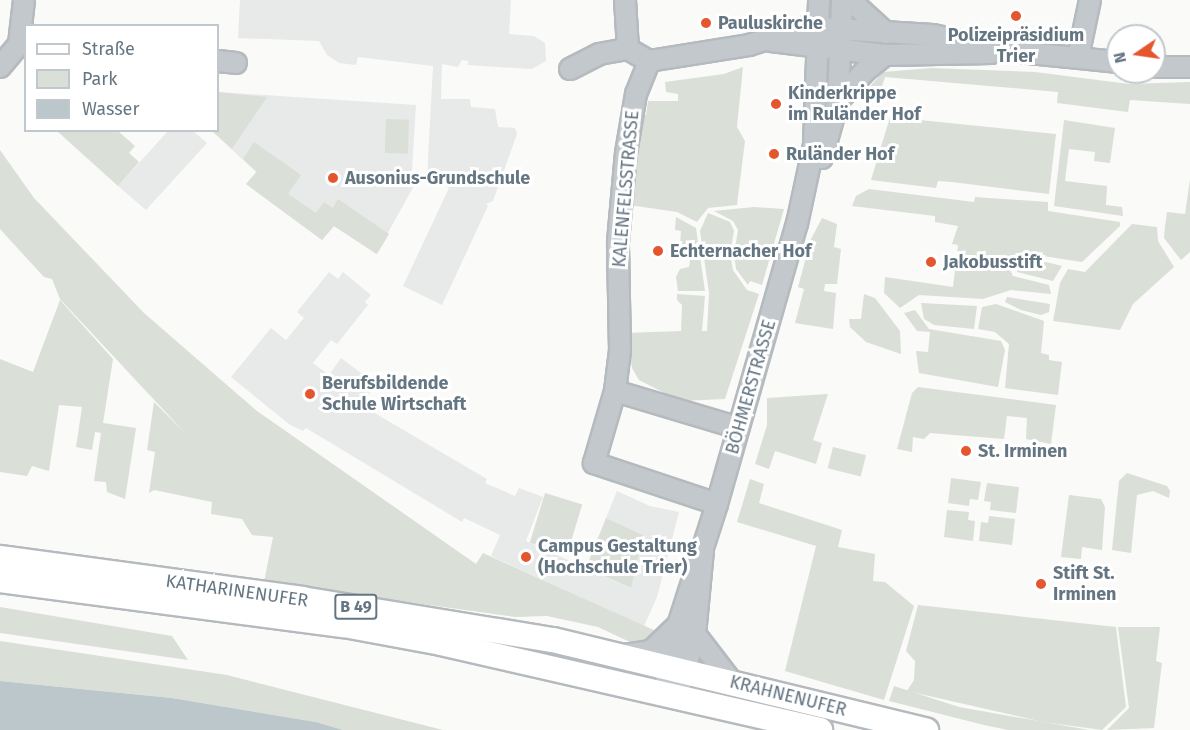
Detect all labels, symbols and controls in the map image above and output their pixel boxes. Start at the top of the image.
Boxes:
marker: Polizeipräsidium Trier [1009,9,1023,23]
place label: Pauluskirche [718,12,823,34]
marker: Pauluskirche [699,16,713,30]
legend [24,24,219,132]
north arrow [1106,24,1166,84]
place label: Polizeipräsidium Trier [948,25,1084,68]
text: Straße [82,38,135,60]
text: N [1109,50,1130,65]
text: Park [82,68,117,90]
place label: Kinderkrippe im Ruländer Hof [788,83,921,125]
marker: Kinderkrippe im Ruländer Hof [769,97,783,111]
text: Wasser [82,98,139,120]
street label: KALENFELSSTRASSE [608,110,644,268]
place label: Ruländer Hof [786,143,894,165]
marker: Ruländer Hof [767,147,781,161]
place label: Ausonius-Grundschule [345,167,530,189]
marker: Ausonius-Grundschule [326,171,340,185]
place label: Echternacher Hof [670,240,811,262]
marker: Echternacher Hof [651,244,665,258]
place label: Jakobusstift [943,251,1042,273]
marker: Jakobusstift [924,255,938,269]
street label: BÖHMERSTRASSE [721,317,781,457]
place label: Berufsbildende Schule Wirtschaft [322,373,466,416]
marker: Berufsbildende Schule Wirtschaft [303,387,317,401]
place label: St. Irminen [978,440,1067,462]
marker: St. Irminen [959,444,973,458]
place label: Campus Gestaltung (Hochschule Trier) [538,536,697,578]
marker: Campus Gestaltung (Hochschule Trier) [519,550,533,564]
place label: Stift St. Irminen [1053,563,1116,606]
street label: KATHARINENUFER [164,570,310,612]
marker: Stift St. Irminen [1034,577,1048,591]
road number: B 49 [334,594,378,620]
street label: KRAHNENUFER [727,671,849,721]

